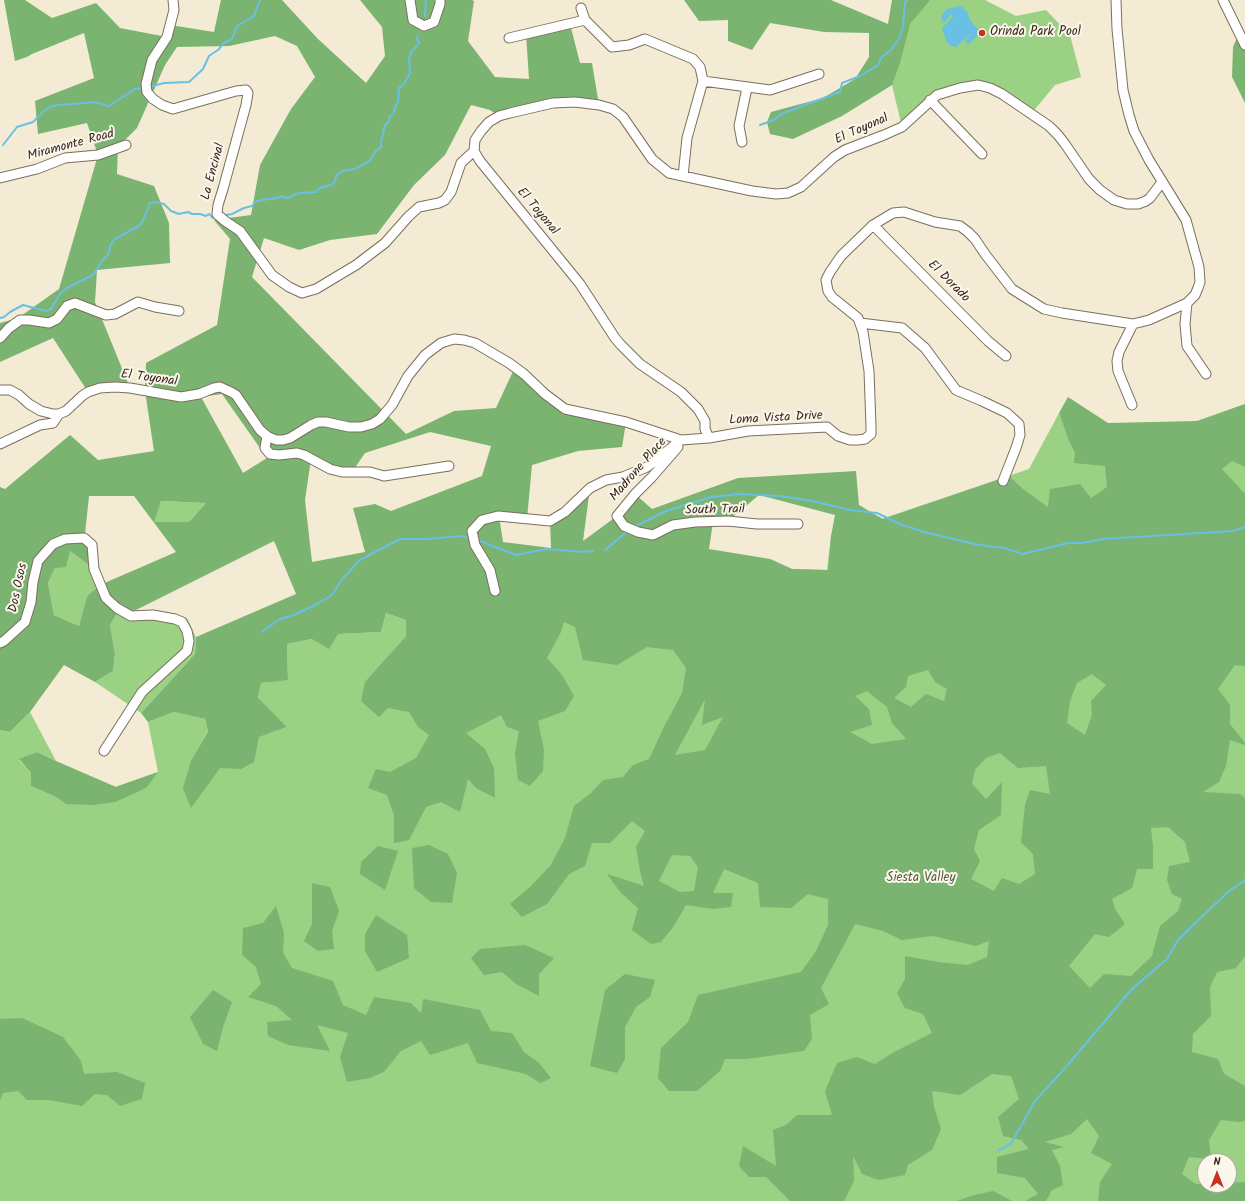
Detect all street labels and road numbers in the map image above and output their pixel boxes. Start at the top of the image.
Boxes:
street label: El Toyonal [833,111,891,149]
street label: Miramonte Road [26,127,116,165]
street label: La Encinal [199,142,229,202]
street label: El Toyonal [513,185,561,239]
street label: El Dorado [924,258,972,306]
street label: El Toyonal [120,367,178,391]
street label: Loma Vista Drive [729,409,823,429]
street label: Madrone Place [607,435,671,505]
street label: South Trail [685,503,745,519]
street label: Dos Osos [6,562,32,614]

